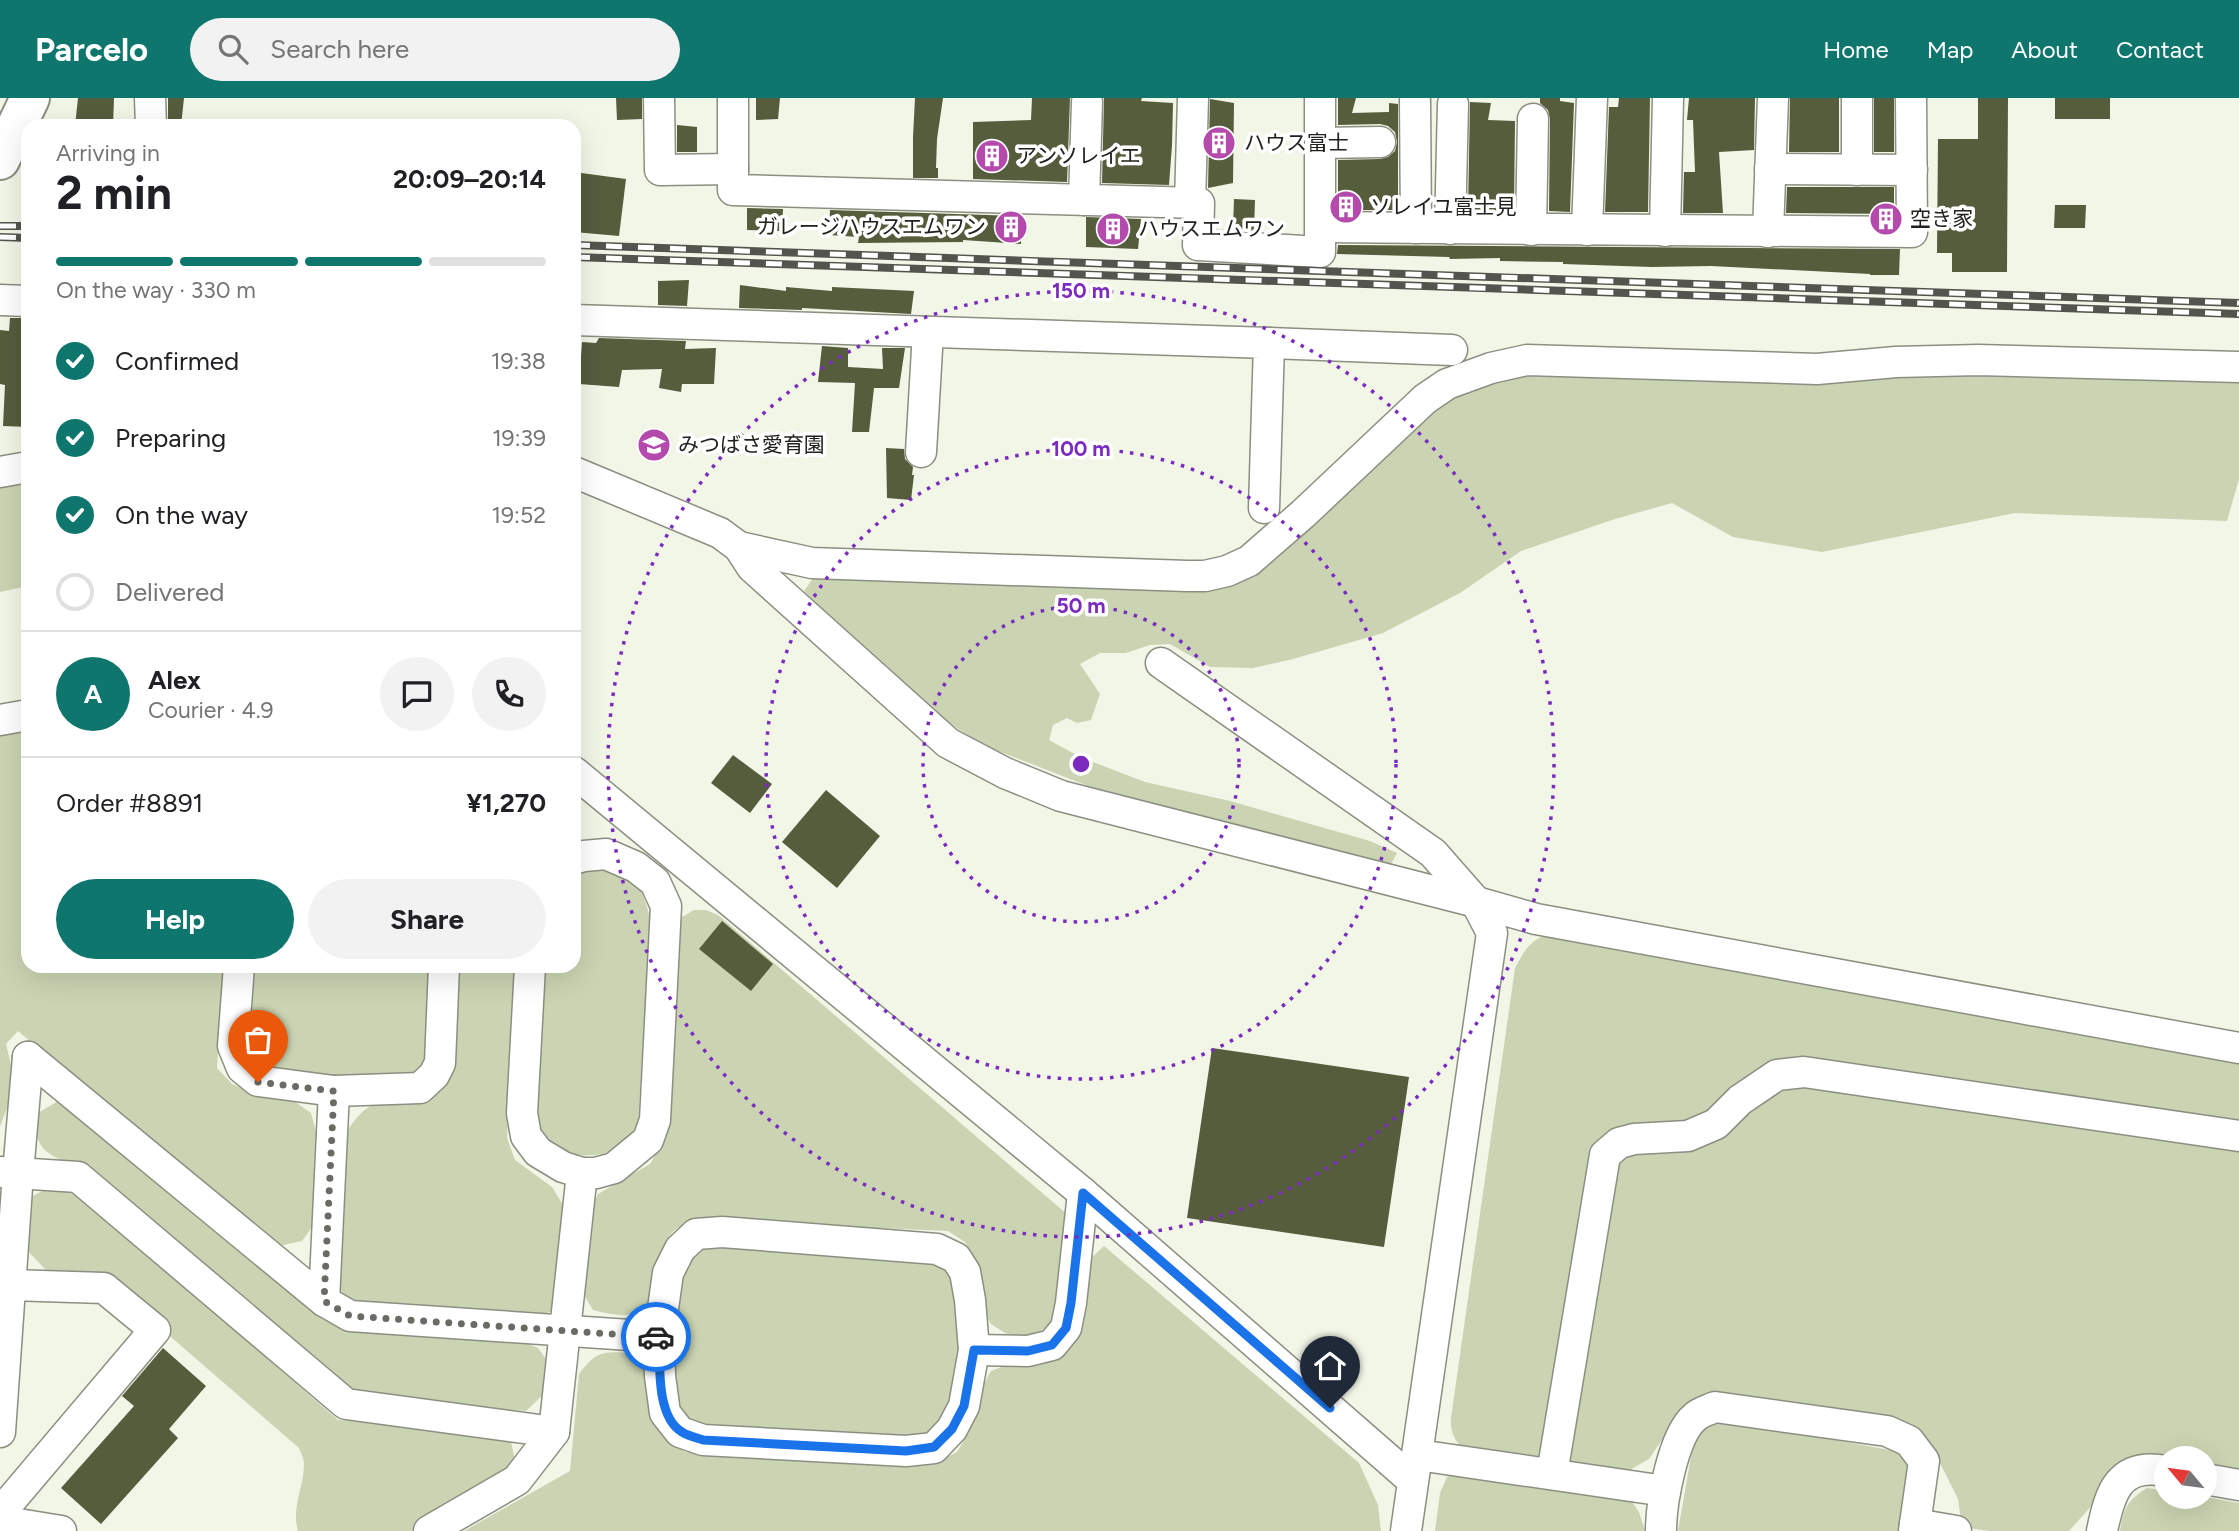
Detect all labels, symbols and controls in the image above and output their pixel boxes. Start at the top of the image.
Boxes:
search box [190,18,680,81]
text: Parcelo [35,30,148,69]
icon: search [214,30,252,68]
text: Search here [270,33,409,65]
text: Home [1823,35,1889,64]
text: Map [1927,35,1973,64]
text: About [2011,35,2078,64]
text: Contact [2116,35,2204,64]
building icon: ハウス富士 [1200,124,1238,162]
place label: ハウス富士 [1244,130,1349,155]
building icon: アンソレイエ [973,137,1011,175]
text: Arriving in [56,139,160,167]
place label: アンソレイエ [1016,143,1141,168]
text: 20:09–20:14 [393,163,546,195]
text: 2 min [56,165,172,221]
building icon: ソレイユ富士見 [1327,188,1365,226]
place label: ソレイユ富士見 [1370,194,1517,219]
building icon: 空き家 [1867,200,1905,238]
place label: 空き家 [1910,206,1973,231]
building icon: ガレージハウスエムワン [992,208,1030,246]
building icon: ハウスエムワン [1094,210,1132,248]
place label: ガレージハウスエムワン [757,214,986,239]
place label: ハウスエムワン [1138,216,1285,241]
text: On the way · 330 m [56,276,256,304]
text: 150 m [1052,278,1110,303]
icon: check [56,342,94,380]
text: Confirmed [115,345,239,377]
text: 19:38 [491,347,546,375]
icon: check [56,419,94,457]
text: Preparing [115,422,226,454]
text: 19:39 [492,424,546,452]
school or university icon: みつばさ愛育園 [635,426,673,464]
place label: みつばさ愛育園 [678,432,825,457]
text: 100 m [1051,436,1111,461]
icon: check [56,496,94,534]
text: On the way [115,499,248,531]
text: 19:52 [492,501,546,529]
text: Delivered [115,576,224,608]
text: 50 m [1056,593,1106,618]
button: chat [380,657,454,731]
button: phone [472,657,546,731]
text: Alex [148,664,201,696]
text: A [84,678,102,710]
text: Courier · 4.9 [148,696,274,724]
centre of rings [1069,752,1093,776]
text: Order #8891 [56,787,203,819]
text: ¥1,270 [466,787,546,819]
button: Help [56,879,294,959]
button: Share [308,879,546,959]
pin [228,1010,288,1082]
icon: bag [239,1021,277,1059]
courier [621,1302,691,1372]
icon: car [637,1318,675,1356]
pin [1300,1336,1360,1408]
icon: home [1311,1347,1349,1385]
north arrow [2154,1446,2217,1508]
map controls [2154,1446,2217,1509]

